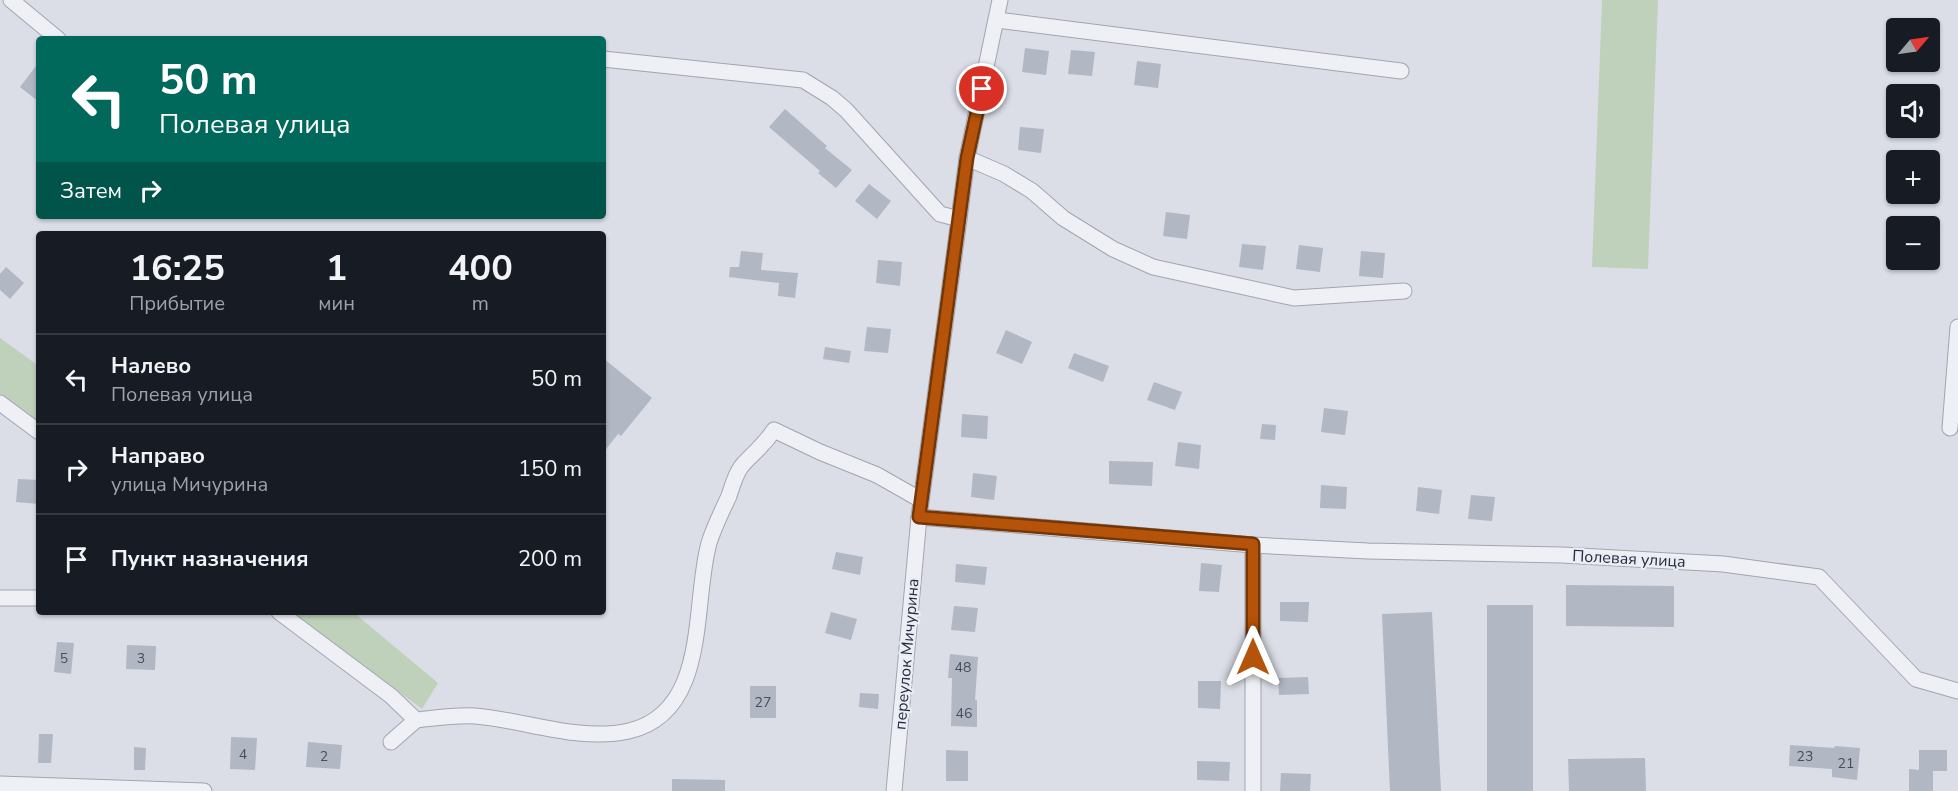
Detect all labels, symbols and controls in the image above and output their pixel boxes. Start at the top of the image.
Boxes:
north arrow [1886,18,1940,72]
map controls [1886,18,1940,270]
text: 50 m [159,52,258,109]
icon: left [60,60,138,138]
pin [956,63,1007,114]
icon: arrive [965,72,998,105]
button: sound [1886,84,1940,138]
text: Полевая улица [159,106,351,143]
button: + [1886,150,1940,204]
icon: right [134,174,167,207]
text: Затем [60,176,122,206]
button: − [1886,216,1940,270]
text: 16:25 [129,244,225,293]
text: 1 [326,244,347,293]
text: 400 [448,244,513,293]
text: Прибытие [129,290,225,317]
text: мин [318,290,355,317]
text: m [472,290,489,317]
text: Налево [111,351,191,381]
icon: left [60,363,93,396]
text: 50 m [531,364,582,394]
text: Полевая улица [111,381,253,408]
text: Направо [111,441,205,471]
icon: right [60,453,93,486]
text: 150 m [518,454,582,484]
text: улица Мичурина [111,471,268,498]
icon: arrive [60,543,93,576]
text: Пункт назначения [111,544,309,574]
text: 200 m [518,544,582,574]
street label: Полевая улица [1572,545,1686,573]
street label: переулок Мичурина [889,577,925,731]
position arrow [1221,625,1285,689]
house number: 5 [60,649,68,668]
house number: 3 [137,649,145,668]
house number: 48 [955,658,971,677]
house number: 27 [755,693,771,712]
house number: 46 [956,704,972,723]
house number: 4 [239,745,247,764]
house number: 2 [320,747,328,766]
house number: 23 [1797,747,1813,766]
house number: 21 [1838,754,1854,773]

